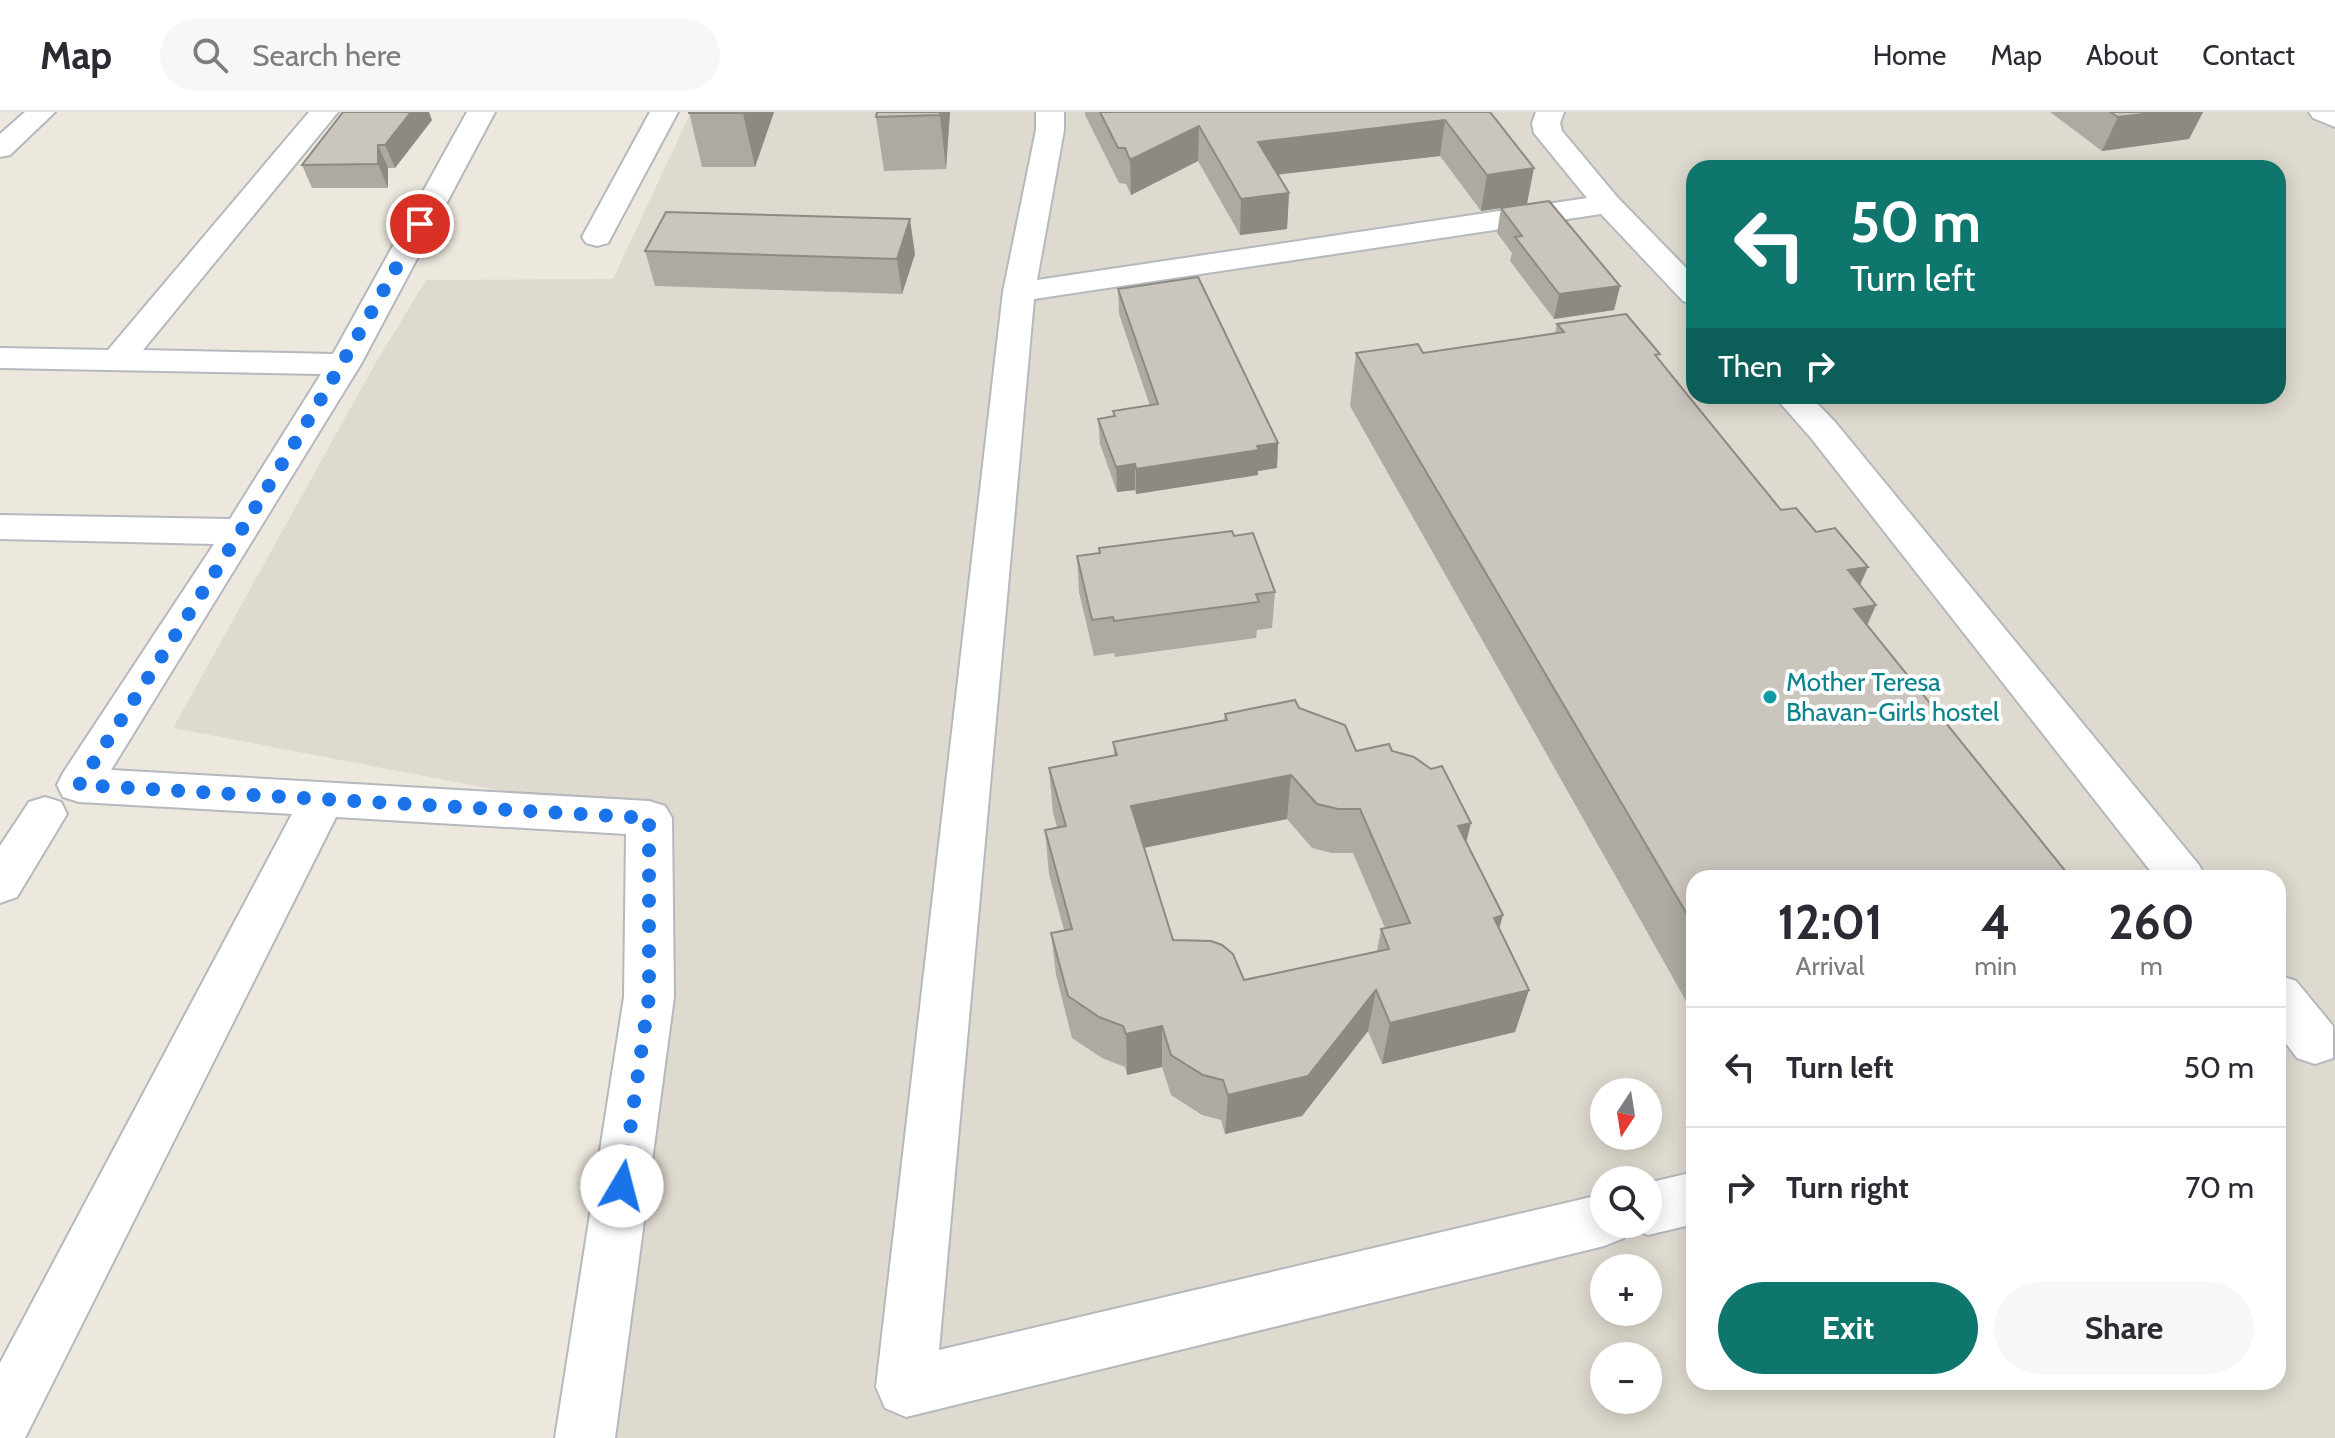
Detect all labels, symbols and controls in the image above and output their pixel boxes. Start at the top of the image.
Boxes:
search box [160,19,720,91]
text: Map [40,32,112,79]
icon: search [188,33,232,77]
text: Search here [252,37,401,74]
text: Home [1873,38,1946,72]
text: Map [1990,38,2042,72]
text: About [2086,38,2158,72]
text: Contact [2202,38,2295,72]
text: 50 m [1850,188,1981,256]
pin [386,190,454,258]
icon: left [1718,192,1822,296]
icon: arrive [398,202,442,246]
text: Turn left [1850,256,1975,300]
icon: right [1798,344,1842,388]
text: Then [1718,348,1782,385]
place label: Mother Teresa Bhavan-Girls hostel [1786,666,1999,728]
marker: Mother Teresa Bhavan-Girls hostel [1761,688,1779,706]
text: 12:01 [1777,893,1883,951]
text: 4 [1981,893,2010,951]
text: 260 [2108,893,2195,951]
text: Arrival [1795,950,1865,982]
text: min [1974,950,2017,982]
text: m [2140,950,2163,982]
icon: left [1718,1045,1762,1089]
text: Turn left [1786,1049,1894,1086]
text: 50 m [2184,1049,2254,1086]
north arrow [1590,1078,1662,1150]
map controls [1590,1078,1662,1414]
position arrow [580,1144,664,1228]
icon: right [1718,1165,1762,1209]
button: search [1590,1166,1662,1238]
text: Turn right [1786,1169,1909,1206]
text: 70 m [2185,1169,2254,1206]
button: + [1590,1254,1662,1326]
button: Exit [1718,1282,1978,1374]
button: Share [1994,1282,2254,1374]
button: − [1590,1342,1662,1414]

